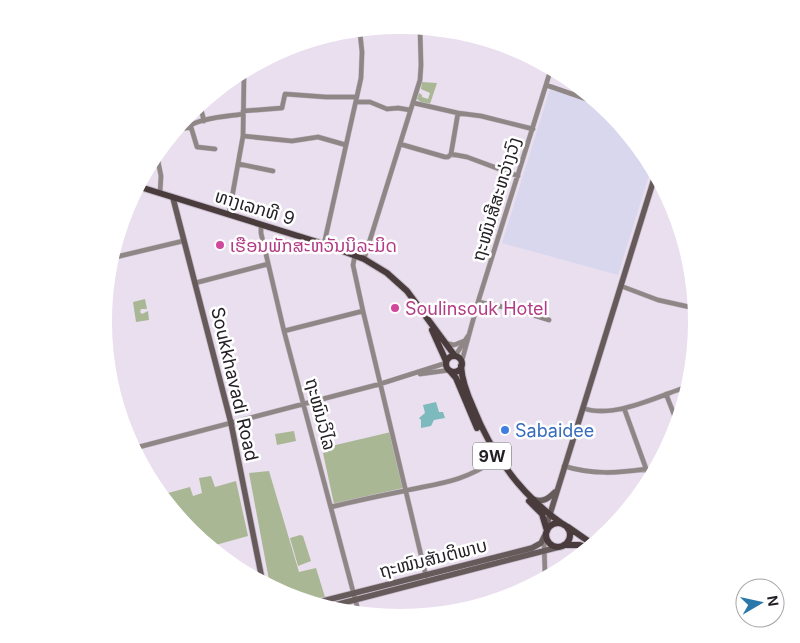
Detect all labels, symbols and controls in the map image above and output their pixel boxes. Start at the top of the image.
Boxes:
street label: ຖະໜົນສີສະຫວ່າງວົງ [467,134,525,264]
street label: ທາງເລກທີ 9 [213,185,297,229]
place label: ເຮືອນພັກສະຫວັນນິລະມິດ [230,235,397,256]
marker: ເຮືອນພັກສະຫວັນນິລະມິດ [214,239,226,251]
place label: Soulinsouk Hotel [405,298,548,319]
marker: Soulinsouk Hotel [389,302,401,314]
street label: Soukkhavadi Road [207,305,263,463]
street label: ຖະໜົນວິໄລ [301,376,341,452]
place label: Sabaidee [515,420,594,441]
marker: Sabaidee [499,424,511,436]
road number: 9W [473,442,511,470]
street label: ຖະໜົນສັນຕິພາບ [377,534,489,582]
north arrow [735,578,785,628]
text: N [764,594,783,607]

